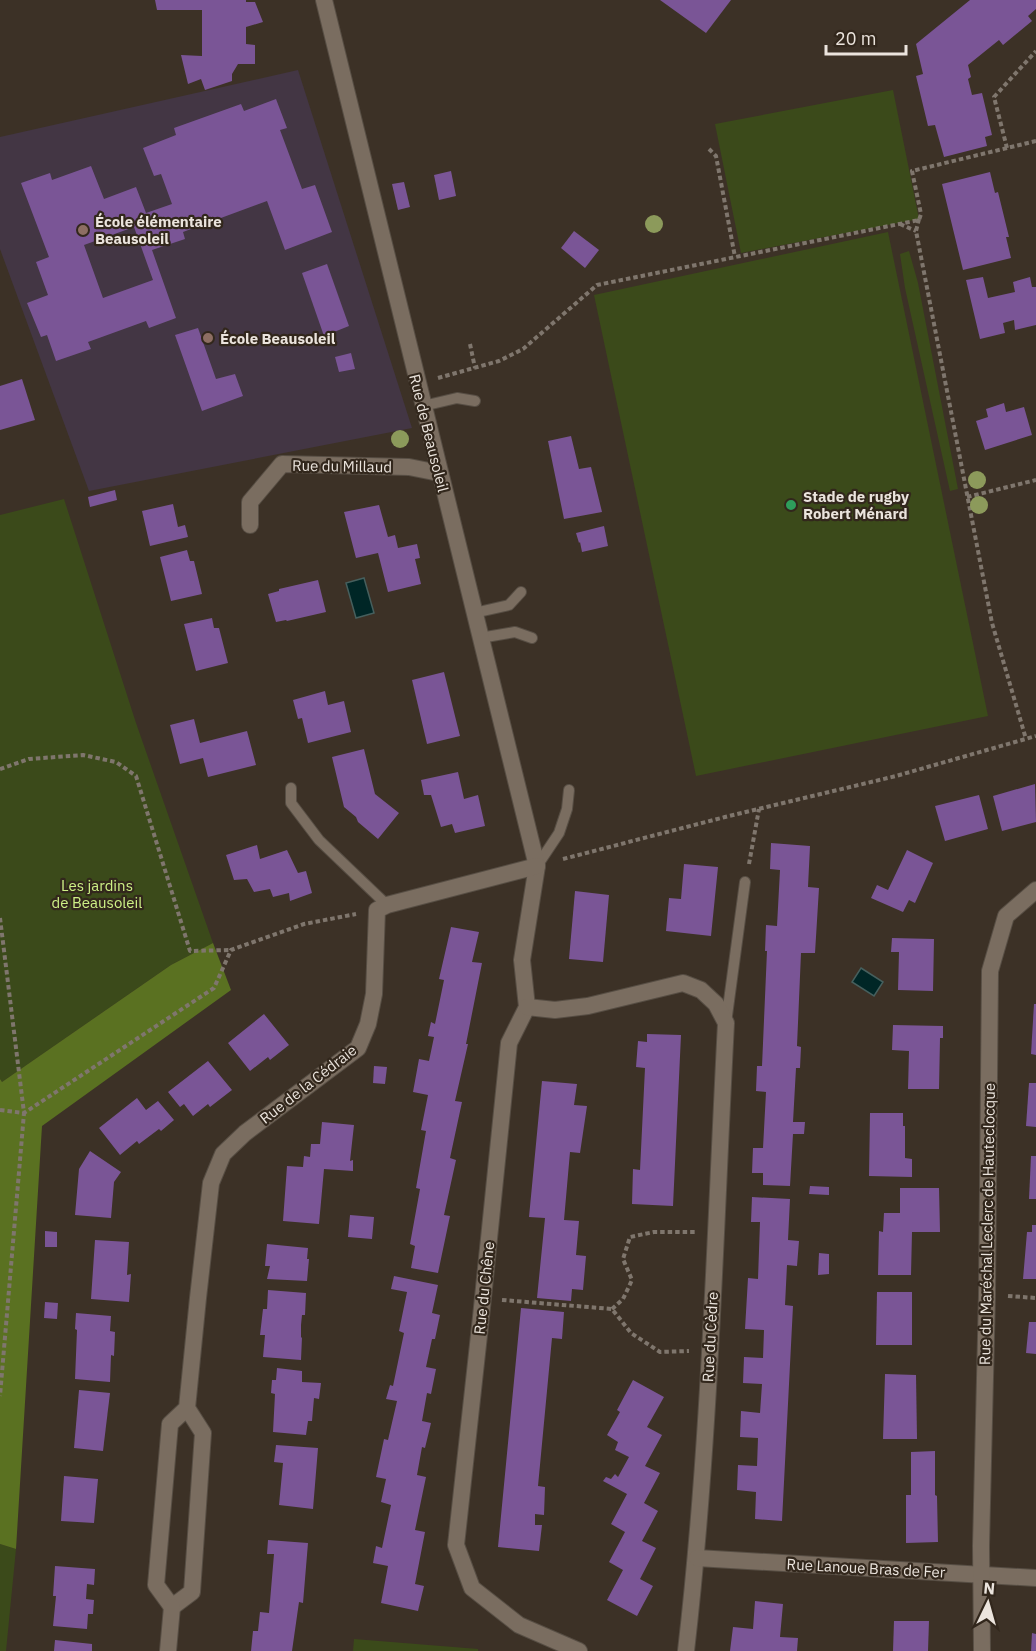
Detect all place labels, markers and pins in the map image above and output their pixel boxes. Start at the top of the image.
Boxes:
place label: École élémentaire Beausoleil [95,212,222,248]
marker: École élémentaire Beausoleil [76,223,90,237]
place label: École Beausoleil [220,329,336,348]
marker: École Beausoleil [201,331,215,345]
place label: Stade de rugby Robert Ménard [803,487,909,523]
marker: Stade de rugby Robert Ménard [784,498,798,512]

